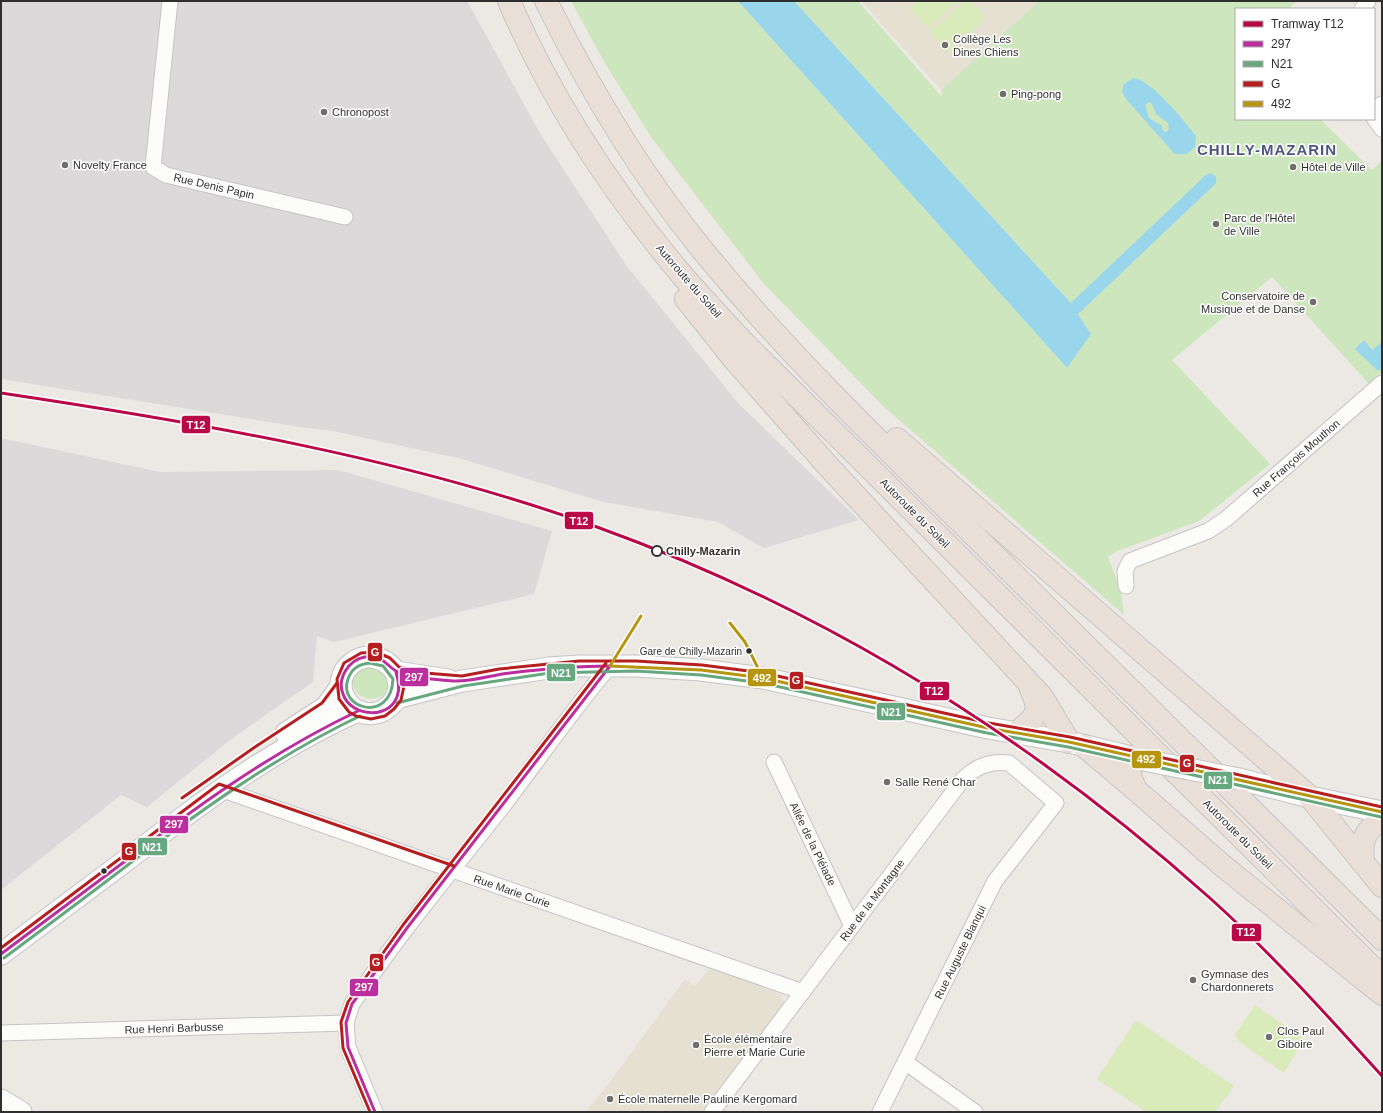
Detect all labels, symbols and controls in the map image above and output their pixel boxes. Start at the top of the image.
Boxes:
legend [1235,8,1375,120]
text: Tramway T12 [1271,17,1344,31]
place label: Collège Les Dines Chiens [953,33,1019,58]
text: 297 [1271,37,1291,51]
marker: Collège Les Dines Chiens [940,40,950,50]
text: N21 [1271,57,1293,71]
text: G [1271,77,1280,91]
place label: Ping-pong [1011,88,1061,100]
marker: Ping-pong [998,89,1008,99]
text: 492 [1271,97,1291,111]
place label: Chronopost [332,106,389,118]
marker: Chronopost [319,107,329,117]
district label: CHILLY-MAZARIN [1197,141,1337,158]
place label: Novelty France [73,159,147,171]
marker: Novelty France [60,160,70,170]
place label: Hôtel de Ville [1301,161,1366,173]
marker: Hôtel de Ville [1288,162,1298,172]
street label: Rue Denis Papin [172,171,256,201]
place label: Parc de l'Hôtel de Ville [1224,212,1295,237]
marker: Parc de l'Hôtel de Ville [1211,219,1221,229]
street label: Autoroute du Soleil [654,242,724,320]
place label: Conservatoire de Musique et de Danse [1201,290,1305,315]
marker: Conservatoire de Musique et de Danse [1308,297,1318,307]
line badge: T12 [181,415,211,434]
street label: Rue François Mouthon [1250,417,1342,499]
text: T12 [187,419,205,431]
street label: Autoroute du Soleil [878,476,952,550]
line badge: T12 [564,511,594,530]
text: T12 [570,515,588,527]
marker: Chilly-Mazarin [651,545,663,557]
place label: Chilly-Mazarin [666,545,741,557]
line badge: G [367,642,383,662]
text: G [371,646,379,658]
place label: Gare de Chilly-Mazarin [640,646,742,657]
marker: Gare de Chilly-Mazarin [744,646,754,656]
line badge: N21 [546,663,576,682]
line badge: 297 [399,667,429,687]
text: N21 [551,667,571,679]
line badge: 492 [747,668,777,687]
text: 297 [405,671,423,683]
line badge: G [789,671,804,690]
text: 492 [753,672,771,684]
text: G [792,674,800,686]
line badge: T12 [919,681,950,701]
text: T12 [925,685,943,697]
line badge: N21 [876,702,906,721]
text: N21 [881,706,901,718]
line badge: 492 [1131,750,1162,769]
text: 492 [1137,753,1155,765]
line badge: G [1179,754,1195,773]
text: G [1183,757,1191,769]
line badge: N21 [1203,771,1233,790]
text: N21 [1208,774,1228,786]
place label: Salle René Char [895,776,976,788]
marker: Salle René Char [882,777,892,787]
street label: Autoroute du Soleil [1201,797,1275,871]
street label: Allée de la Pléiade [788,800,838,888]
line badge: 297 [159,815,189,834]
text: 297 [165,818,183,830]
line badge: N21 [137,837,168,856]
text: N21 [142,841,162,853]
line badge: G [121,842,137,861]
text: G [125,845,133,857]
street label: Rue de la Montagne [837,857,907,943]
unlabelled marker [99,866,109,876]
street label: Rue Marie Curie [472,872,552,910]
street label: Rue Auguste Blanqui [932,903,988,1001]
line badge: T12 [1231,923,1262,942]
text: T12 [1237,926,1255,938]
line badge: G [369,953,384,972]
text: G [372,956,380,968]
place label: Gymnase des Chardonnerets [1201,968,1274,993]
marker: Gymnase des Chardonnerets [1188,975,1198,985]
line badge: 297 [349,978,379,997]
text: 297 [355,981,373,993]
street label: Rue Henri Barbusse [124,1020,224,1036]
place label: Clos Paul Giboire [1277,1025,1324,1050]
marker: Clos Paul Giboire [1264,1032,1274,1042]
place label: École élémentaire Pierre et Marie Curie [704,1033,805,1058]
marker: École élémentaire Pierre et Marie Curie [691,1040,701,1050]
place label: École maternelle Pauline Kergomard [618,1093,797,1105]
marker: École maternelle Pauline Kergomard [605,1094,615,1104]

